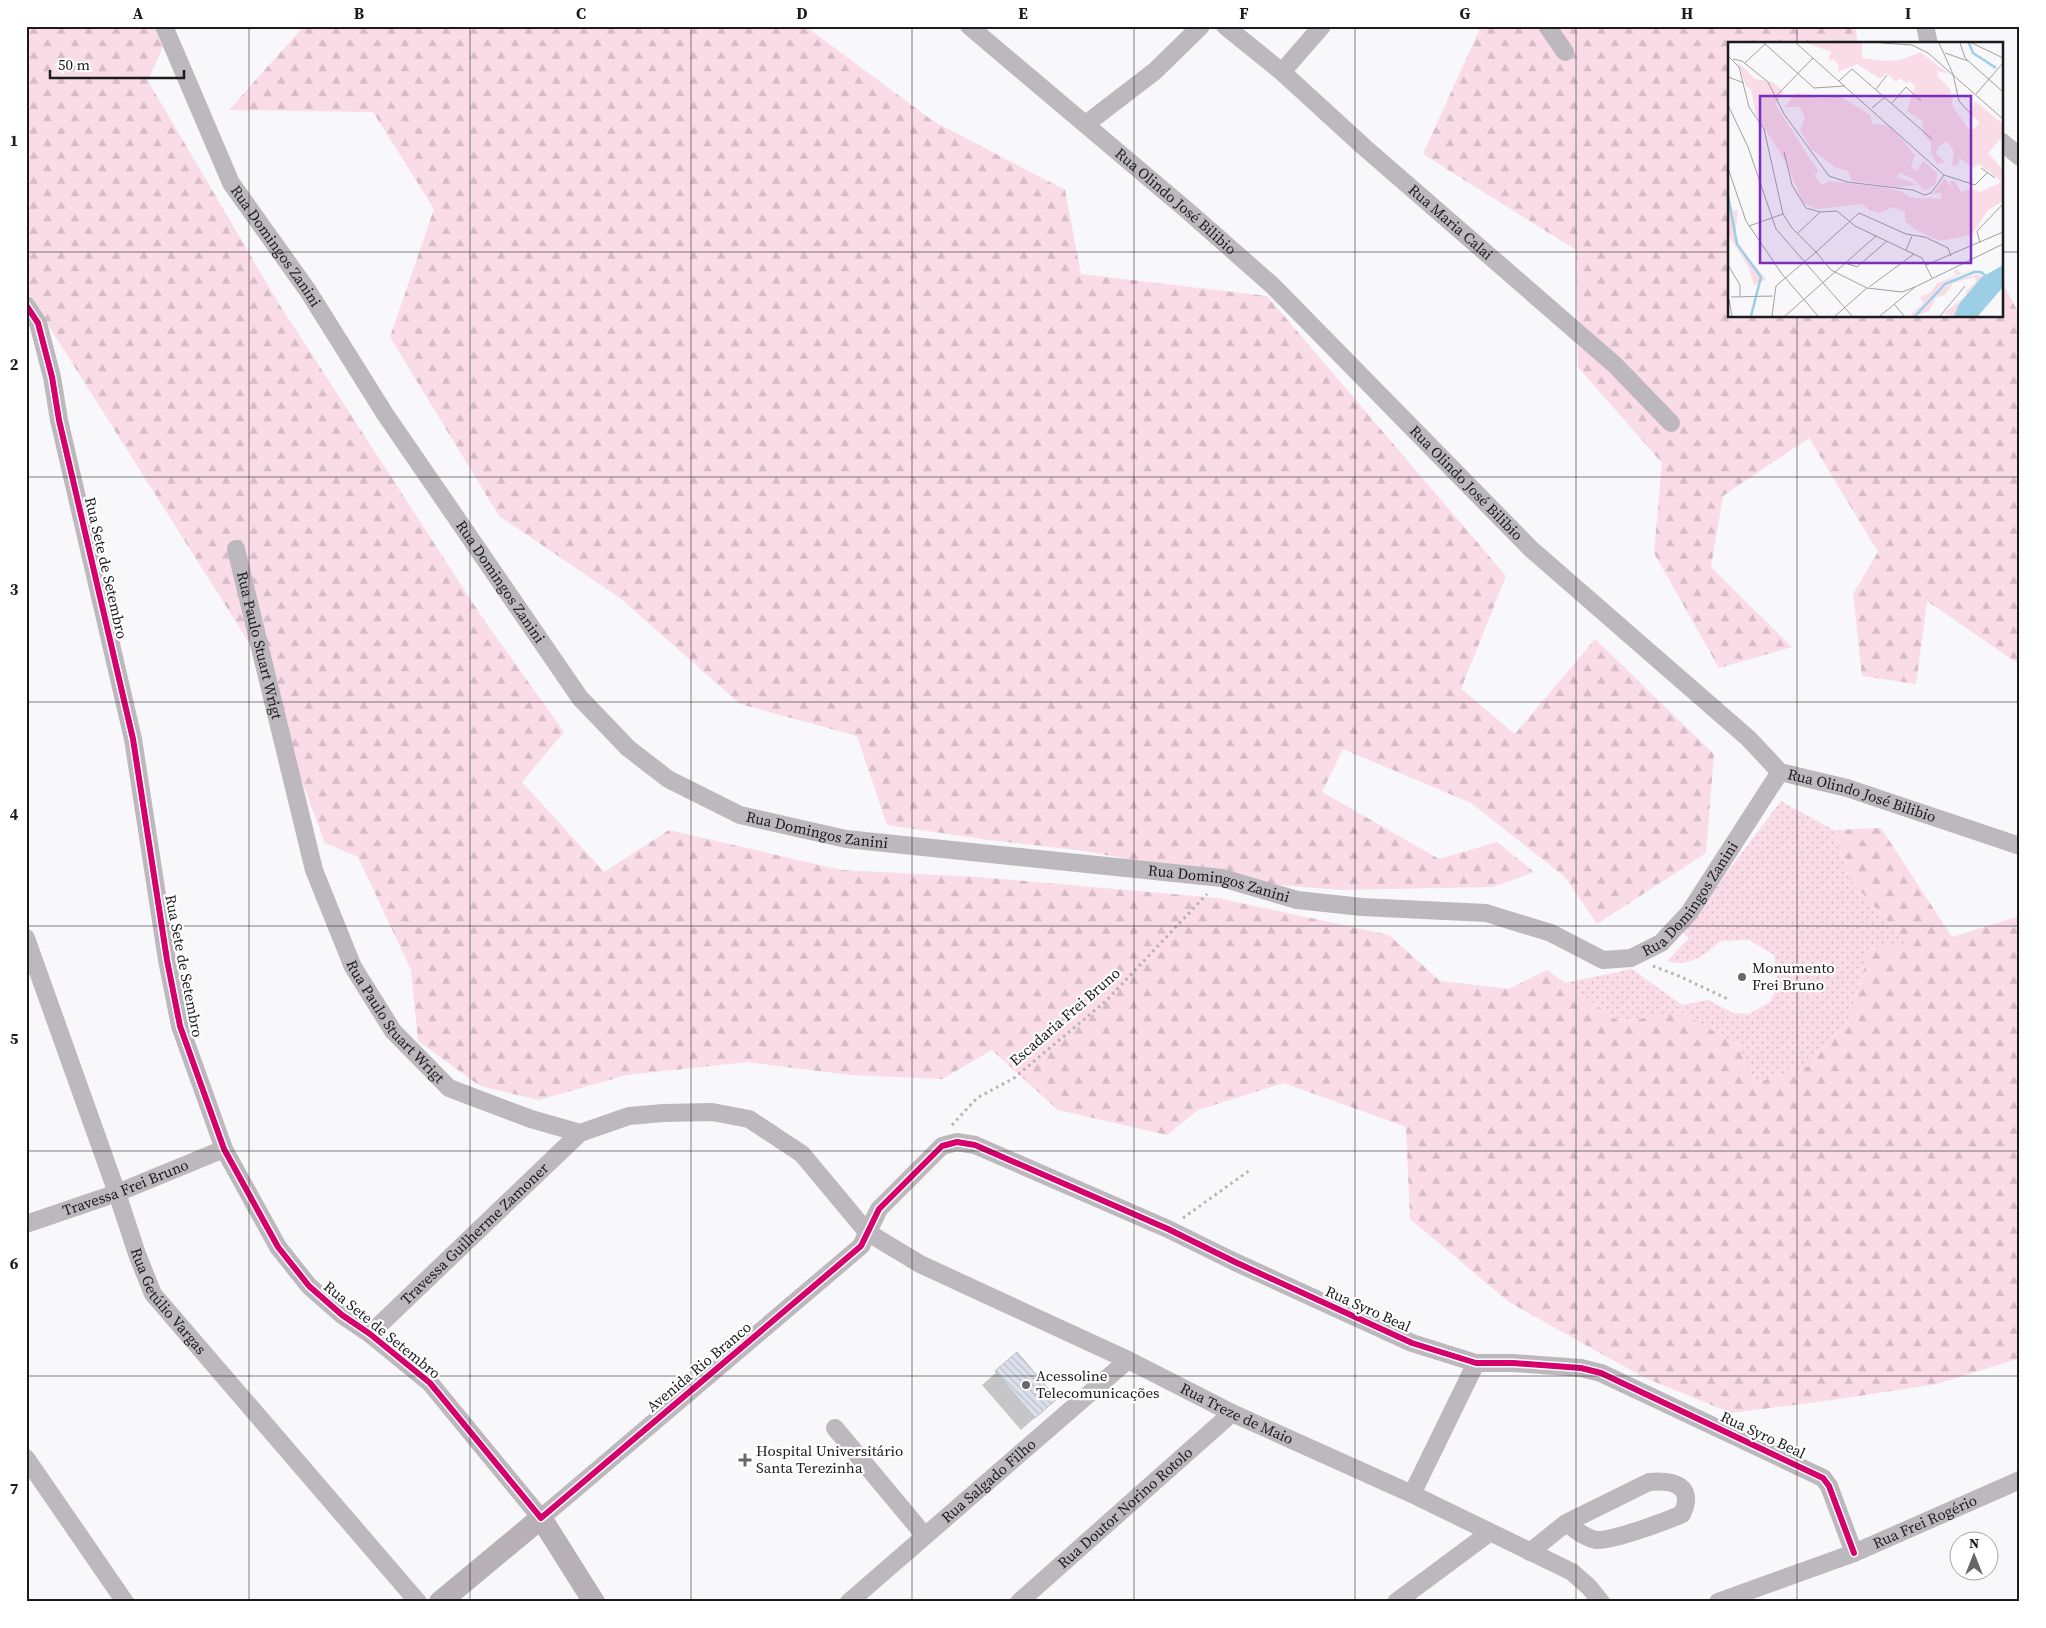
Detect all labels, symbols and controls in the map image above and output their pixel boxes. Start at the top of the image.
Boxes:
text: A [133,2,144,24]
text: B [354,2,365,24]
text: C [576,2,586,24]
text: D [796,2,808,24]
text: E [1018,2,1028,24]
text: F [1239,2,1249,24]
text: G [1460,2,1471,24]
text: H [1681,2,1693,24]
text: I [1905,2,1911,24]
inset map [1728,42,2004,318]
scale bar [50,48,184,80]
text: 50 m [58,54,90,75]
text: 1 [10,129,18,151]
street label: Rua Olindo José Bilibio [1111,143,1241,259]
street label: Rua Maria Calai [1404,179,1498,264]
street label: Rua Domingos Zanini [226,181,326,311]
text: 2 [10,353,19,375]
street label: Rua Olindo José Bilibio [1405,420,1528,545]
street label: Rua Sete de Setembro [80,495,133,641]
street label: Rua Domingos Zanini [451,516,550,647]
street label: Rua Paulo Stuart Wrigt [232,569,288,721]
text: 3 [10,578,19,600]
street label: Rua Olindo José Bilibio [1786,763,1939,827]
text: 4 [10,803,19,825]
street label: Rua Domingos Zanini [744,806,889,853]
street label: Rua Domingos Zanini [1638,837,1743,961]
street label: Rua Domingos Zanini [1147,859,1292,907]
street label: Rua Sete de Setembro [160,893,209,1039]
street label: Rua Paulo Stuart Wrigt [341,957,450,1088]
place label: Monumento Frei Bruno [1752,957,1835,995]
street label: Escadaria Frei Bruno [1005,963,1125,1071]
marker: Monumento Frei Bruno [1736,971,1748,983]
text: 5 [10,1027,19,1049]
street label: Travessa Frei Bruno [60,1154,192,1221]
street label: Travessa Guilherme Zamoner [396,1157,554,1309]
street label: Rua Getúlio Vargas [126,1245,211,1359]
text: 6 [10,1252,19,1274]
street label: Rua Sete de Setembro [319,1276,445,1383]
street label: Rua Syro Beal [1322,1280,1415,1337]
street label: Avenida Rio Branco [642,1317,756,1417]
place label: Acessoline Telecomunicações [1036,1365,1160,1403]
street label: Rua Treze de Maio [1177,1377,1297,1449]
marker: Acessoline Telecomunicações [1020,1379,1032,1391]
street label: Rua Syro Beal [1717,1406,1810,1464]
street label: Rua Salgado Filho [936,1433,1040,1527]
place label: Hospital Universitário Santa Terezinha [756,1440,903,1478]
street label: Rua Doutor Norino Rotolo [1053,1442,1197,1573]
marker: Hospital Universitário Santa Terezinha [738,1453,752,1467]
text: 7 [10,1477,19,1499]
street label: Rua Frei Rogério [1869,1489,1980,1554]
north arrow [1948,1530,1998,1580]
text: N [1969,1533,1979,1553]

